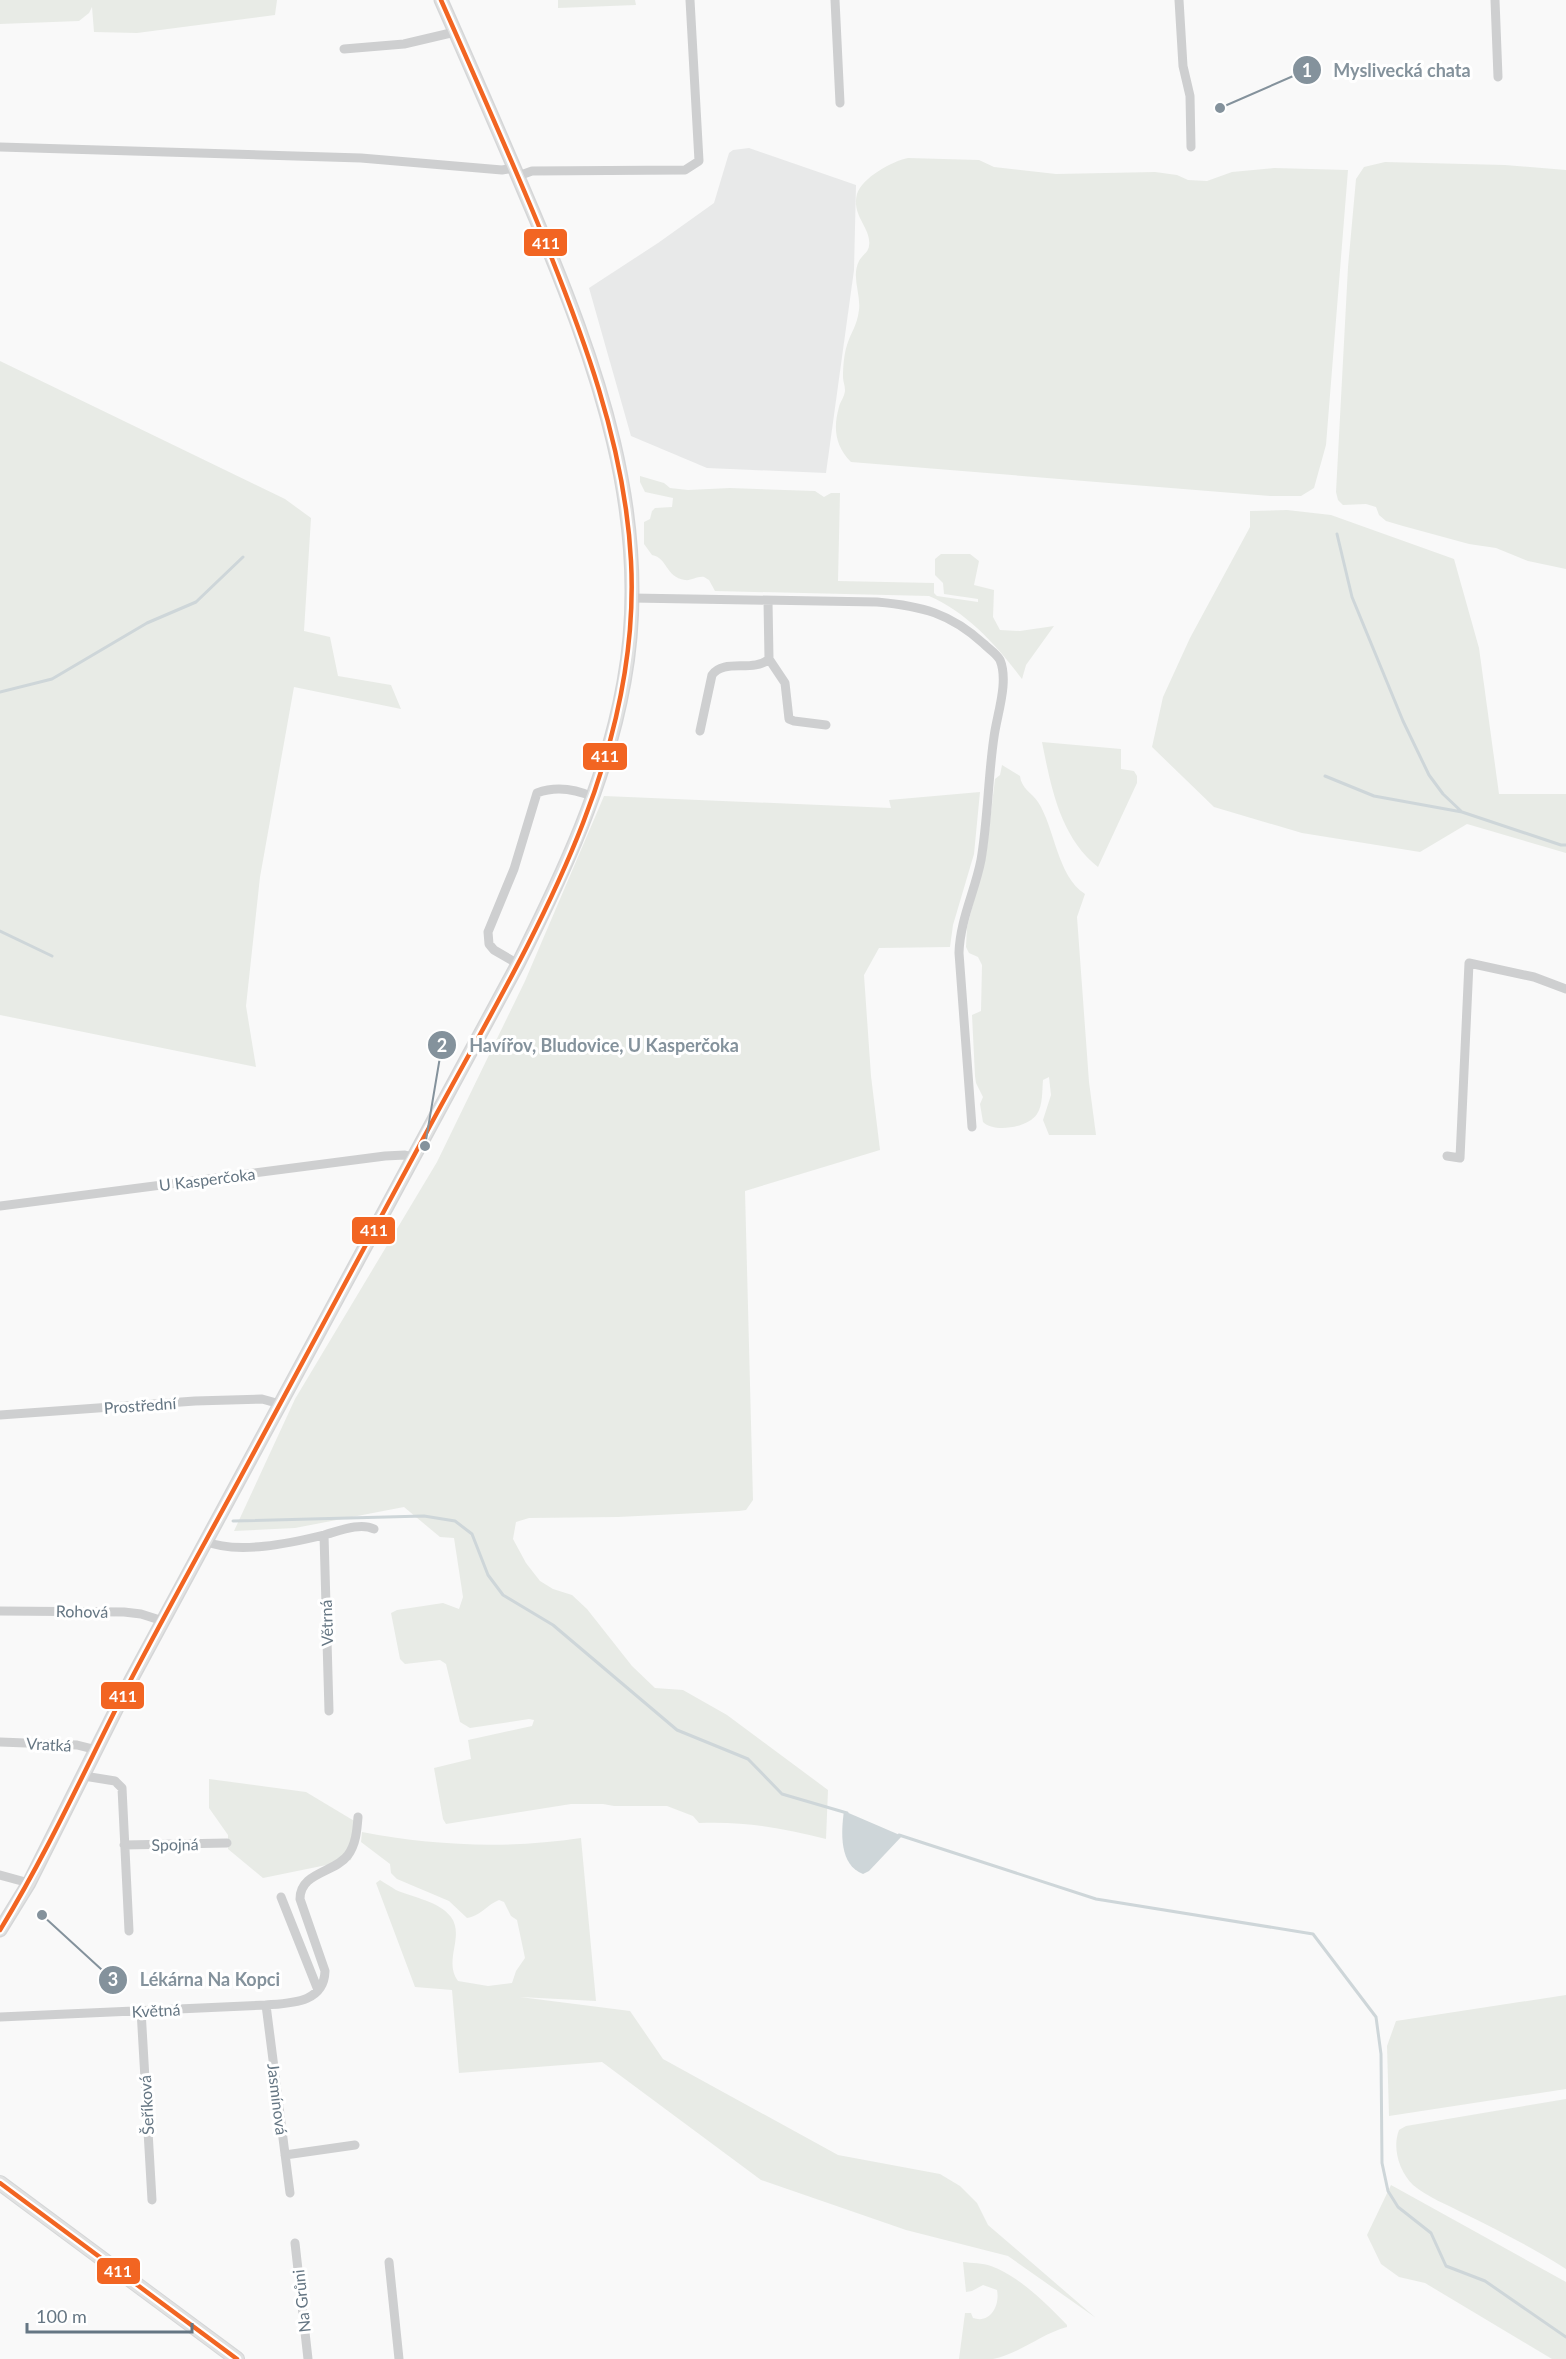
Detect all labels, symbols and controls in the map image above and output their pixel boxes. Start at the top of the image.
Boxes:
callout: Myslivecká chata [1292,52,1483,88]
text: 1 [1302,59,1312,81]
text: Myslivecká chata [1333,59,1471,81]
line badge: 411 [523,228,568,257]
text: 411 [532,233,560,252]
line badge: 411 [582,742,628,771]
text: 411 [591,746,619,765]
callout: Havířov, Bludovice, U Kasperčoka [427,1027,751,1063]
text: 2 [437,1034,447,1056]
text: Havířov, Bludovice, U Kasperčoka [469,1034,739,1056]
street label: U Kasperčoka [158,1164,256,1194]
line badge: 411 [351,1216,396,1245]
text: 411 [360,1220,388,1239]
street label: Prostřední [103,1393,178,1417]
street label: Větrná [316,1599,336,1647]
street label: Rohová [56,1601,108,1621]
line badge: 411 [100,1681,145,1710]
text: 411 [109,1686,137,1705]
street label: Vratká [26,1733,72,1755]
street label: Spojná [151,1834,199,1854]
callout: Lékárna Na Kopci [98,1962,292,1998]
text: 3 [108,1968,118,1990]
text: Lékárna Na Kopci [140,1968,280,1990]
street label: Květná [131,1999,181,2021]
street label: Jasmínová [264,2062,292,2136]
street label: Šeříková [135,2075,157,2135]
line badge: 411 [96,2257,141,2285]
text: 411 [104,2261,132,2280]
street label: Na Grůni [288,2269,314,2333]
scale bar [27,2296,192,2334]
text: 100 m [36,2305,87,2327]

